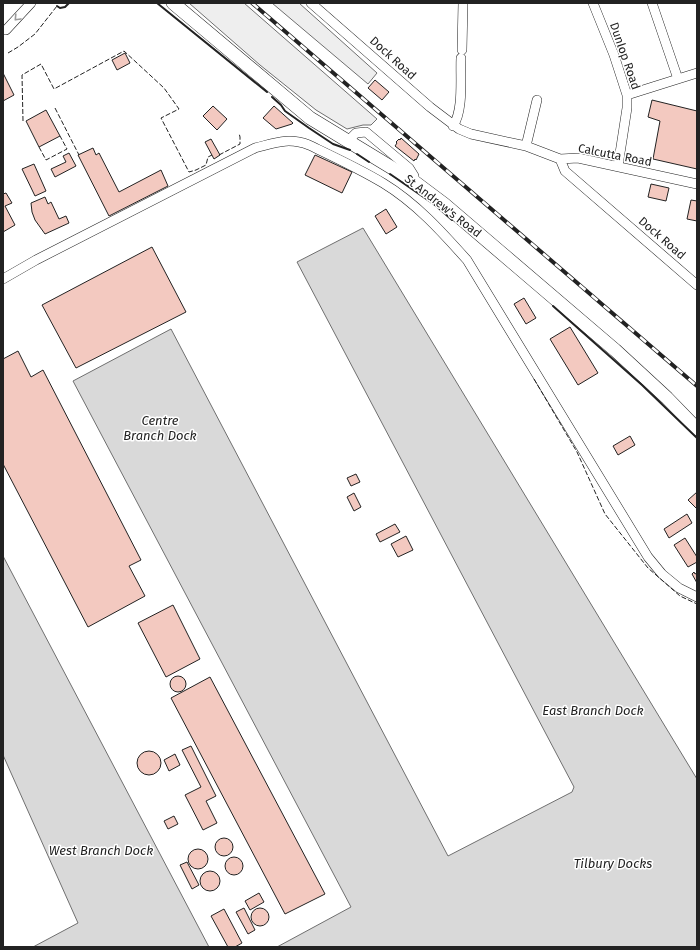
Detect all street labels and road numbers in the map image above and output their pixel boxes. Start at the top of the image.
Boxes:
street label: Dunlop Road [607,21,643,91]
street label: Dock Road [367,34,419,82]
street label: Calcutta Road [577,141,653,169]
street label: St Andrew's Road [402,172,484,240]
street label: Dock Road [636,214,688,262]

